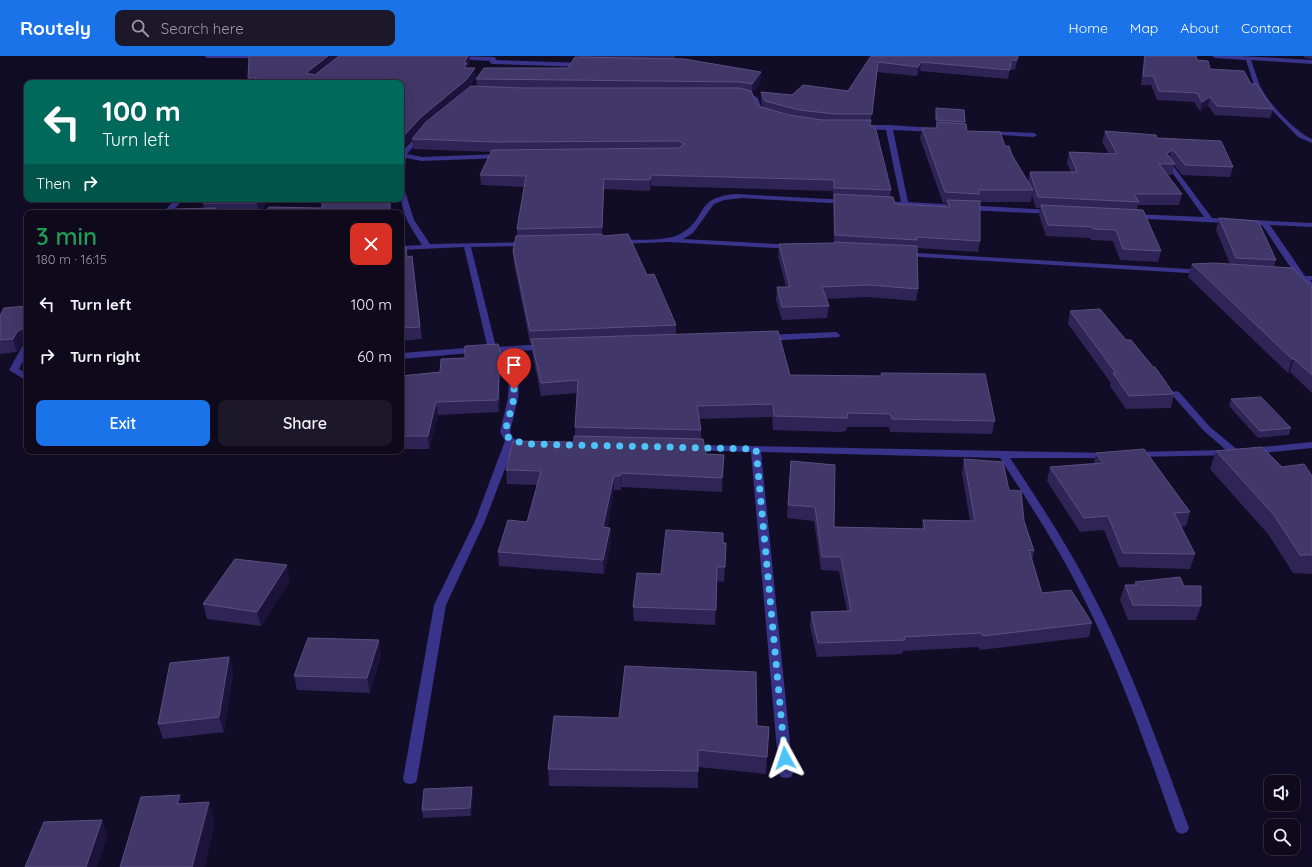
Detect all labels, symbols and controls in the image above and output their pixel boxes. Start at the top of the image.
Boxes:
search box [115,10,395,46]
text: Routely [20,16,91,40]
icon: search [129,17,151,39]
text: Search here [161,19,244,38]
text: Home [1069,19,1108,37]
text: Map [1130,19,1158,37]
text: About [1180,19,1219,37]
text: Contact [1241,19,1292,37]
text: 100 m [102,93,181,128]
icon: left [36,96,88,148]
text: Turn left [102,128,170,151]
icon: right [79,172,101,194]
text: Then [36,174,71,193]
text: 3 min [36,221,97,251]
button: close [350,223,392,265]
text: 180 m · 16:15 [36,251,107,267]
icon: left [36,293,58,315]
text: Turn left [70,295,132,314]
text: 100 m [351,295,392,314]
icon: right [36,345,58,367]
text: Turn right [70,347,141,366]
text: 60 m [357,347,392,366]
pin [497,348,531,389]
icon: arrive [503,354,525,376]
button: Exit [36,400,210,446]
button: Share [218,400,392,446]
position arrow [764,737,806,779]
map controls [1264,775,1300,855]
button: sound [1264,775,1300,811]
button: search [1264,819,1300,855]

